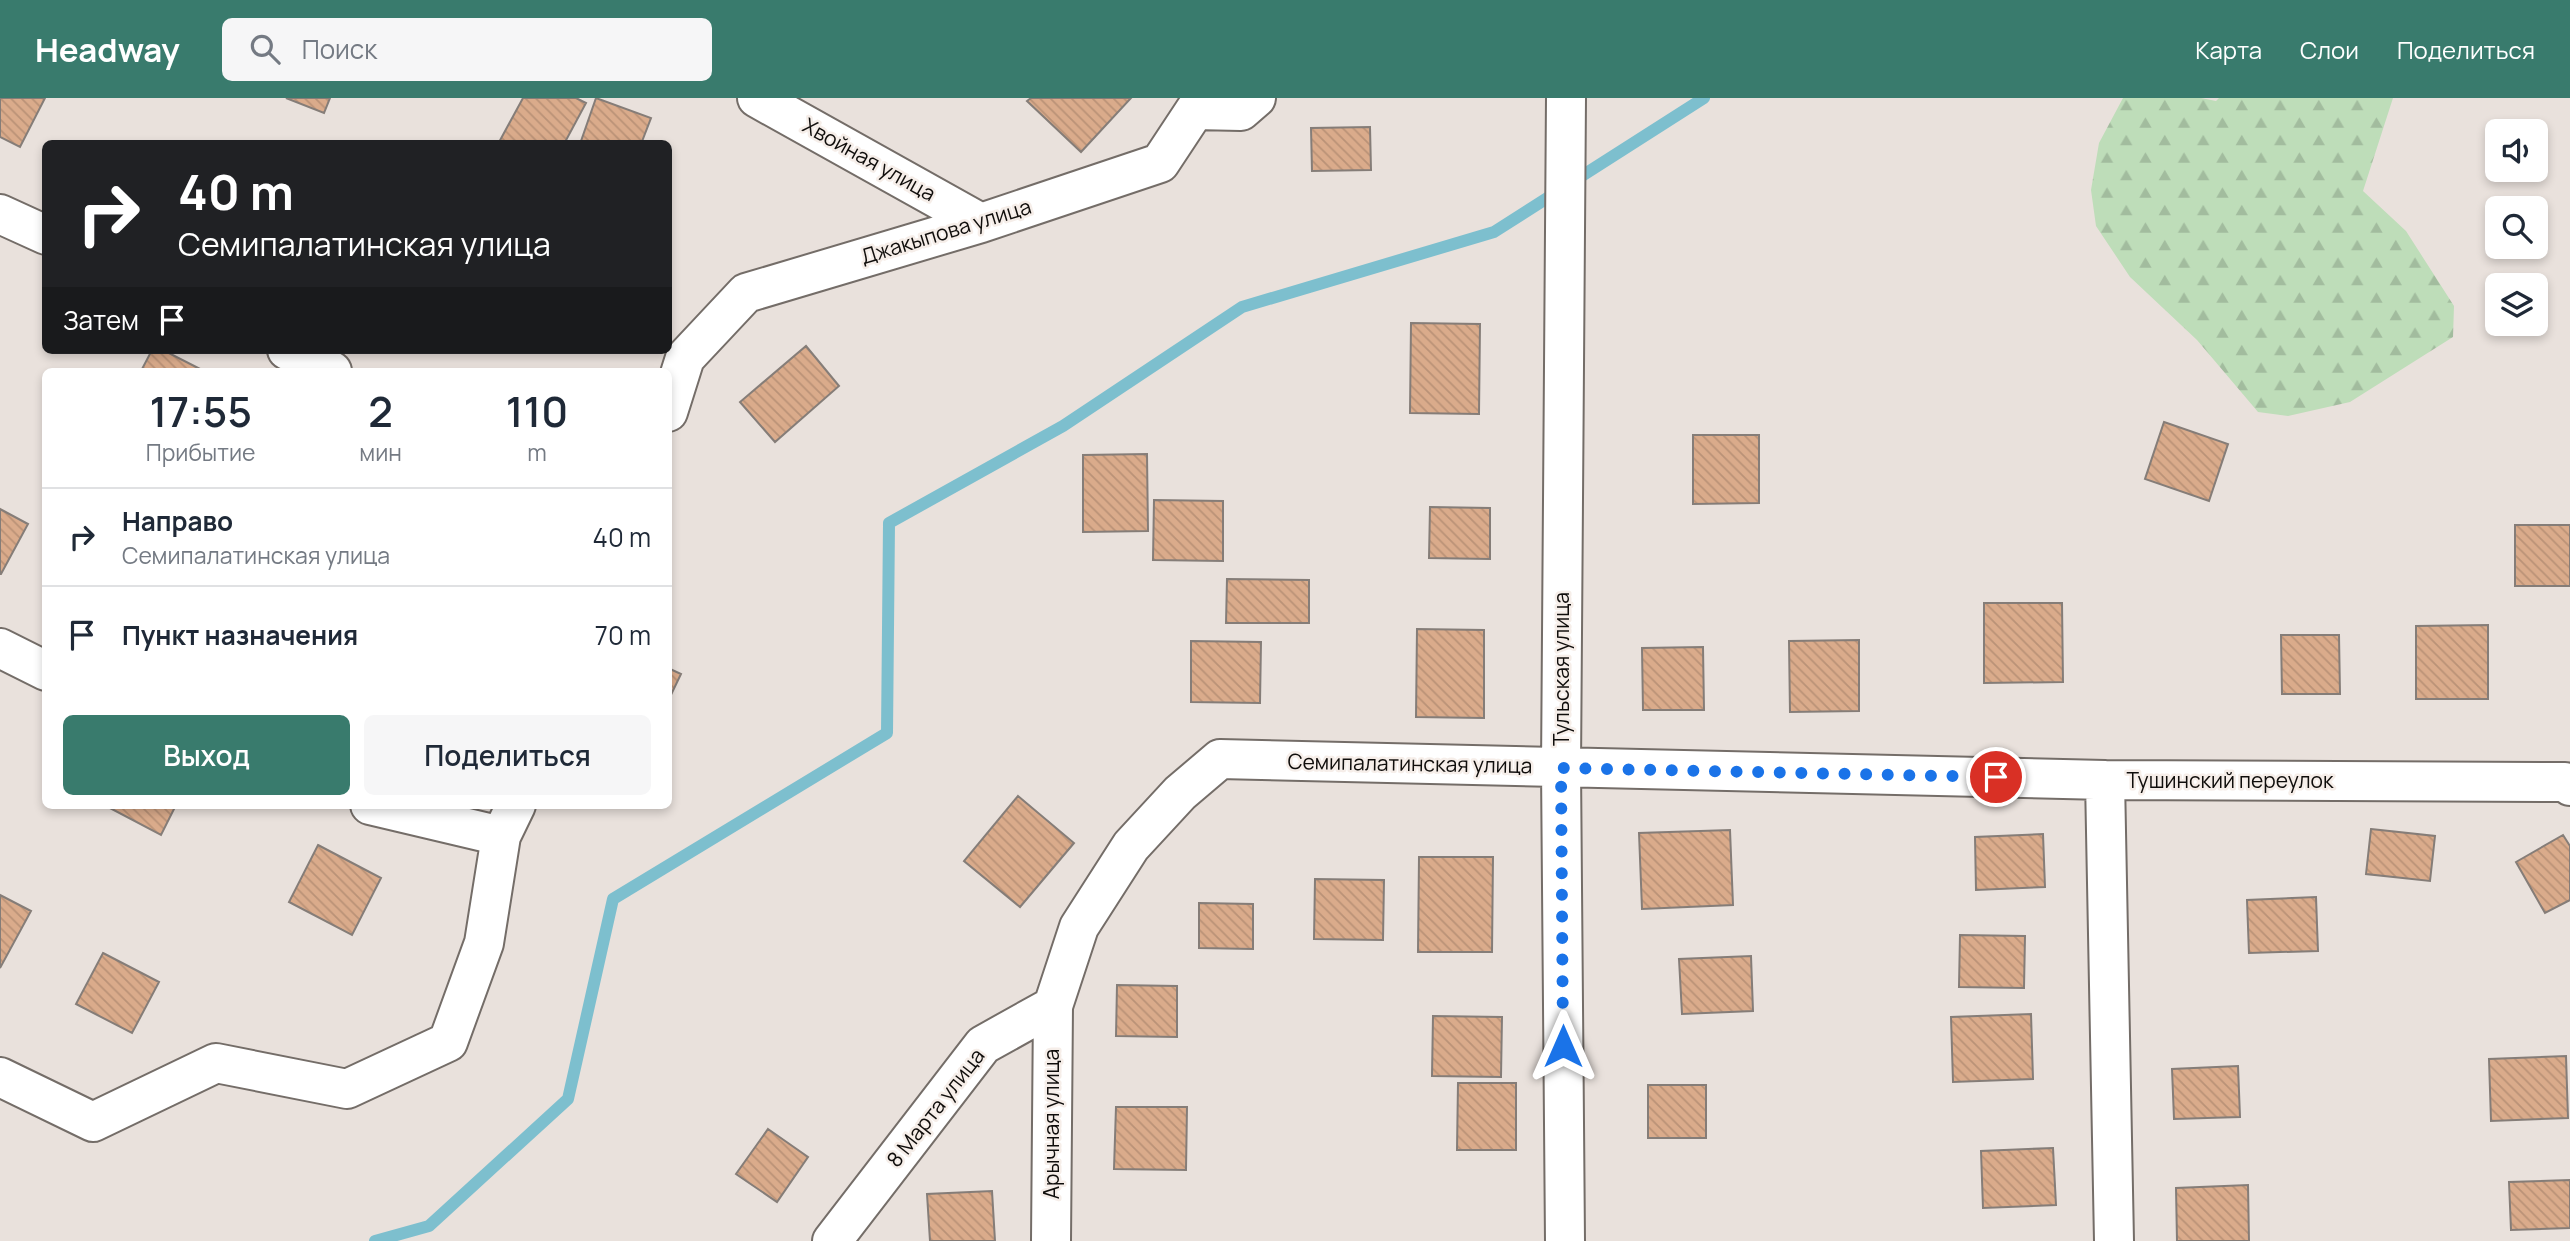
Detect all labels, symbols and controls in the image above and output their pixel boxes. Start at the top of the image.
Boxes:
search box [222,18,712,81]
text: Headway [35,27,180,72]
icon: search [246,30,284,68]
text: Поиск [302,31,377,67]
text: Карта [2195,33,2262,66]
text: Слои [2300,33,2359,66]
text: Поделиться [2397,33,2535,66]
street label: Хвойная улица [798,111,941,207]
map controls [2485,119,2548,336]
button: sound [2485,119,2548,182]
text: 40 m [178,158,294,225]
icon: right [63,168,154,259]
street label: Джакыпова улица [857,192,1034,270]
button: search [2485,196,2548,259]
text: Семипалатинская улица [178,222,551,266]
button: layers [2485,273,2548,336]
icon: arrive [153,301,191,339]
text: Затем [63,302,139,338]
text: 17:55 [149,382,252,440]
text: 2 [368,382,393,440]
text: 110 [506,382,568,440]
text: Прибытие [146,436,255,468]
text: мин [359,436,402,468]
text: m [527,436,547,468]
text: Направо [122,503,233,539]
icon: right [63,518,101,556]
text: 40 m [593,519,651,555]
text: Семипалатинская улица [122,539,390,571]
street label: Тульская улица [1547,592,1575,746]
icon: arrive [63,616,101,654]
text: Пункт назначения [122,617,358,653]
text: 70 m [595,617,651,653]
button: Выход [63,715,350,795]
button: Поделиться [364,715,651,795]
street label: Семипалатинская улица [1287,747,1533,779]
pin [1966,747,2026,807]
icon: arrive [1977,758,2015,796]
street label: Тушинский переулок [2127,766,2334,794]
position arrow [1526,1009,1600,1083]
street label: 8 Марта улица [880,1042,990,1173]
street label: Арычная улица [1037,1049,1065,1199]

